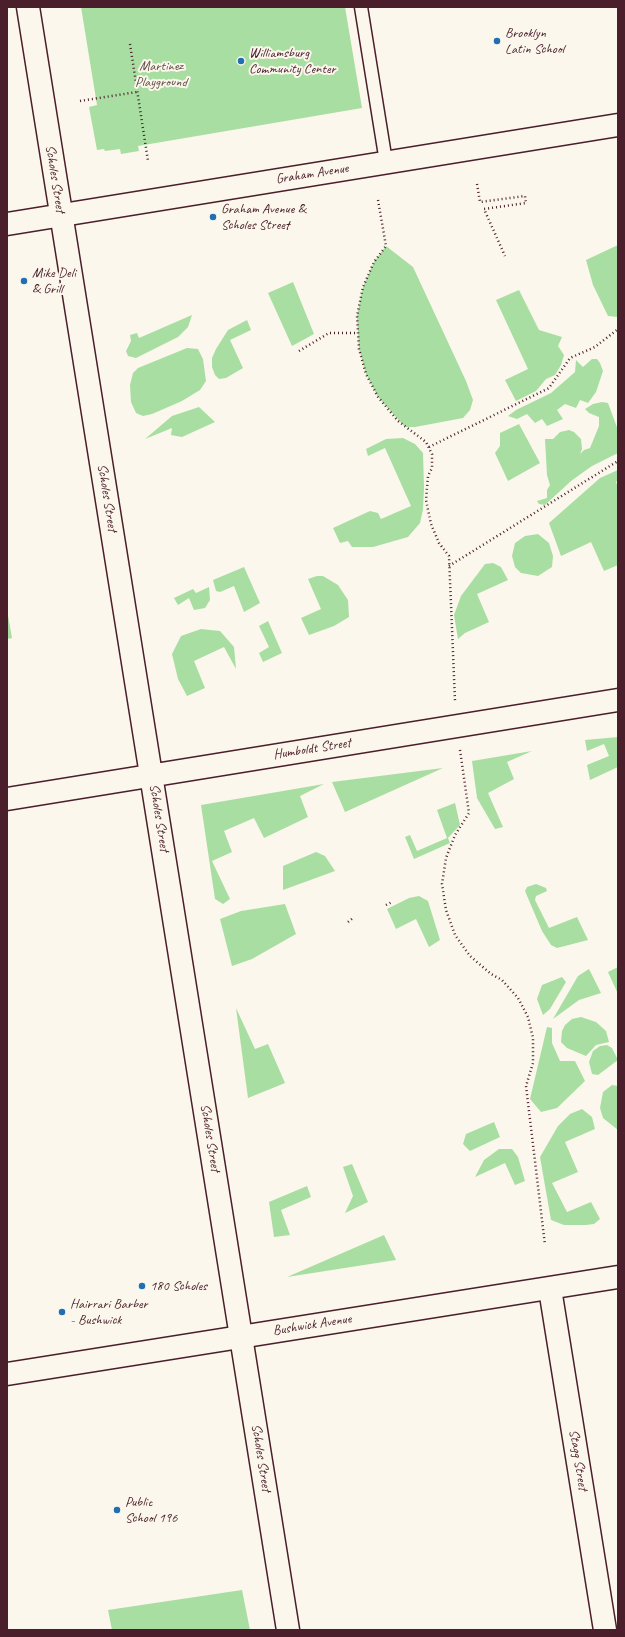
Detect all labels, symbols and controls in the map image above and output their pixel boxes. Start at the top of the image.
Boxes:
place label: Brooklyn Latin School [505,25,564,58]
marker: Brooklyn Latin School [492,36,502,46]
place label: Williamsburg Community Center [249,45,336,78]
marker: Williamsburg Community Center [236,56,246,66]
park label: Martinez Playground [135,58,187,90]
street label: Scholes Street [41,144,69,214]
street label: Graham Avenue [274,160,350,188]
place label: Graham Avenue & Scholes Street [221,201,306,234]
marker: Graham Avenue & Scholes Street [208,212,218,222]
place label: Mike Deli & Grill [32,265,76,298]
marker: Mike Deli & Grill [19,276,29,286]
street label: Scholes Street [93,463,121,533]
street label: Humboldt Street [272,735,352,763]
street label: Scholes Street [145,783,173,853]
street label: Scholes Street [196,1103,224,1173]
place label: 180 Scholes [150,1278,207,1294]
marker: 180 Scholes [137,1281,147,1291]
place label: Hairrari Barber - Bushwick [70,1296,148,1328]
marker: Hairrari Barber - Bushwick [57,1307,67,1317]
street label: Bushwick Avenue [272,1311,352,1339]
street label: Scholes Street [247,1423,275,1493]
street label: Stagg Street [565,1428,591,1492]
place label: Public School 196 [125,1494,177,1526]
marker: Public School 196 [112,1505,122,1515]

